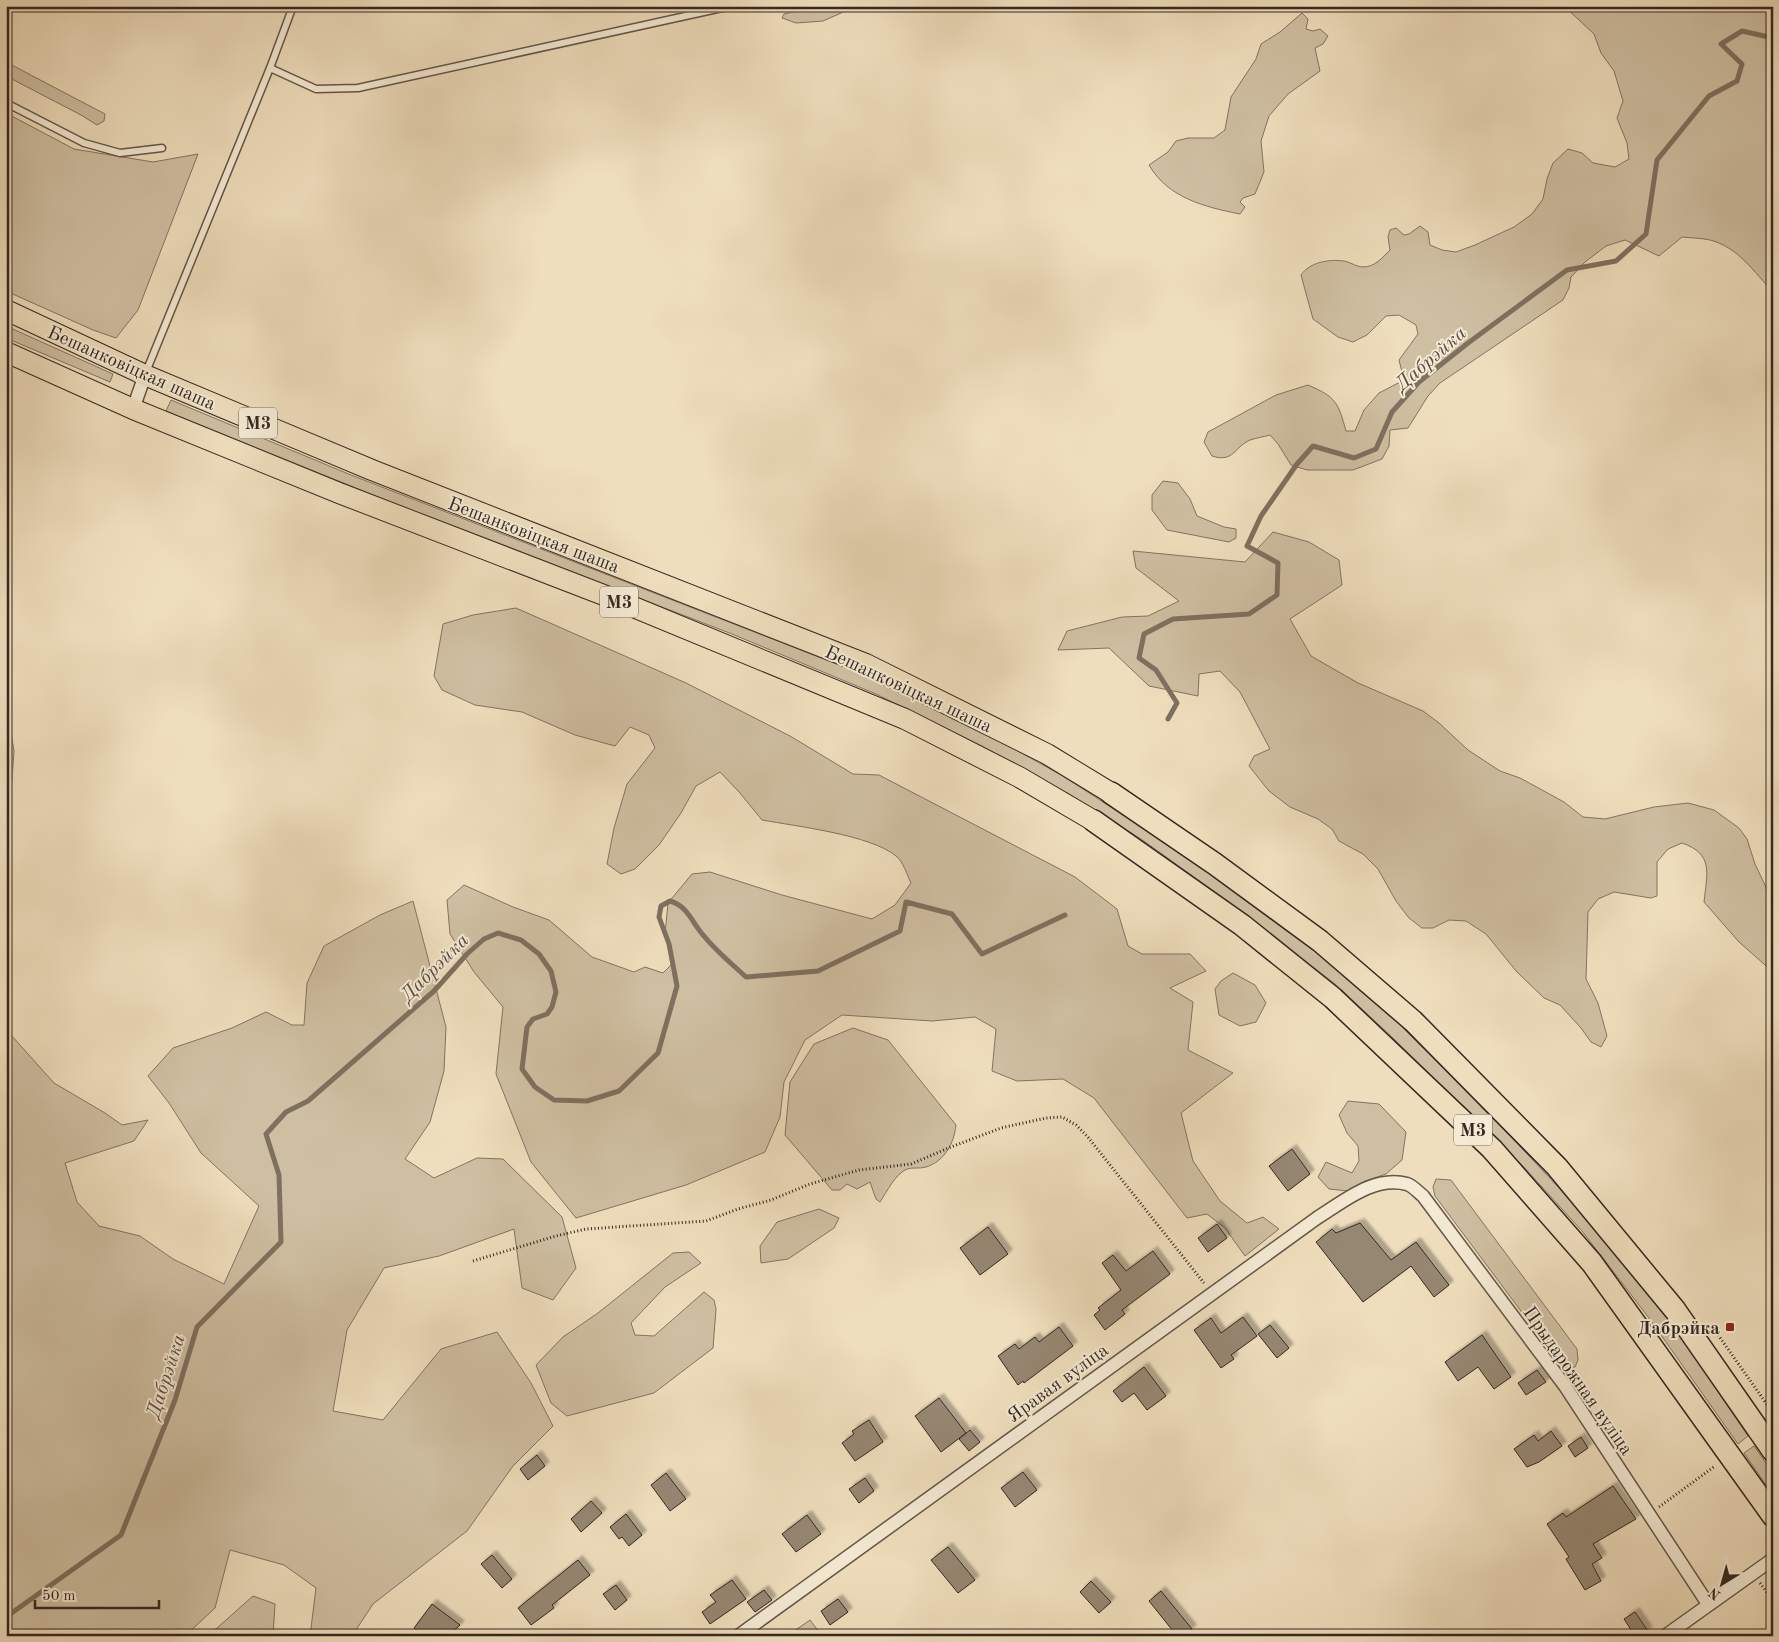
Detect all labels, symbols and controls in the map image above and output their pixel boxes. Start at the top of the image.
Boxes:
water label: Дабрэйка [1390,323,1471,398]
street label: Бешанковіцкая шаша [44,324,219,415]
road number: М3 [239,408,277,438]
street label: Бешанковіцкая шаша [445,495,622,578]
road number: М3 [600,586,638,618]
street label: Бешанковіцкая шаша [821,643,995,738]
water label: Дабрэйка [395,930,473,1008]
road number: М3 [1454,1114,1492,1146]
street label: Прыдарожная вуліца [1519,1304,1636,1460]
place label: Дабрэйка [1637,1320,1720,1339]
marker: Дабрэйка [1724,1321,1736,1333]
water label: Дабрэйка [143,1332,190,1424]
street label: Яравая вуліца [1004,1341,1113,1427]
north arrow [1696,1560,1746,1610]
scale bar [35,1577,159,1609]
text: N [1706,1585,1723,1602]
text: 50 m [42,1589,76,1604]

